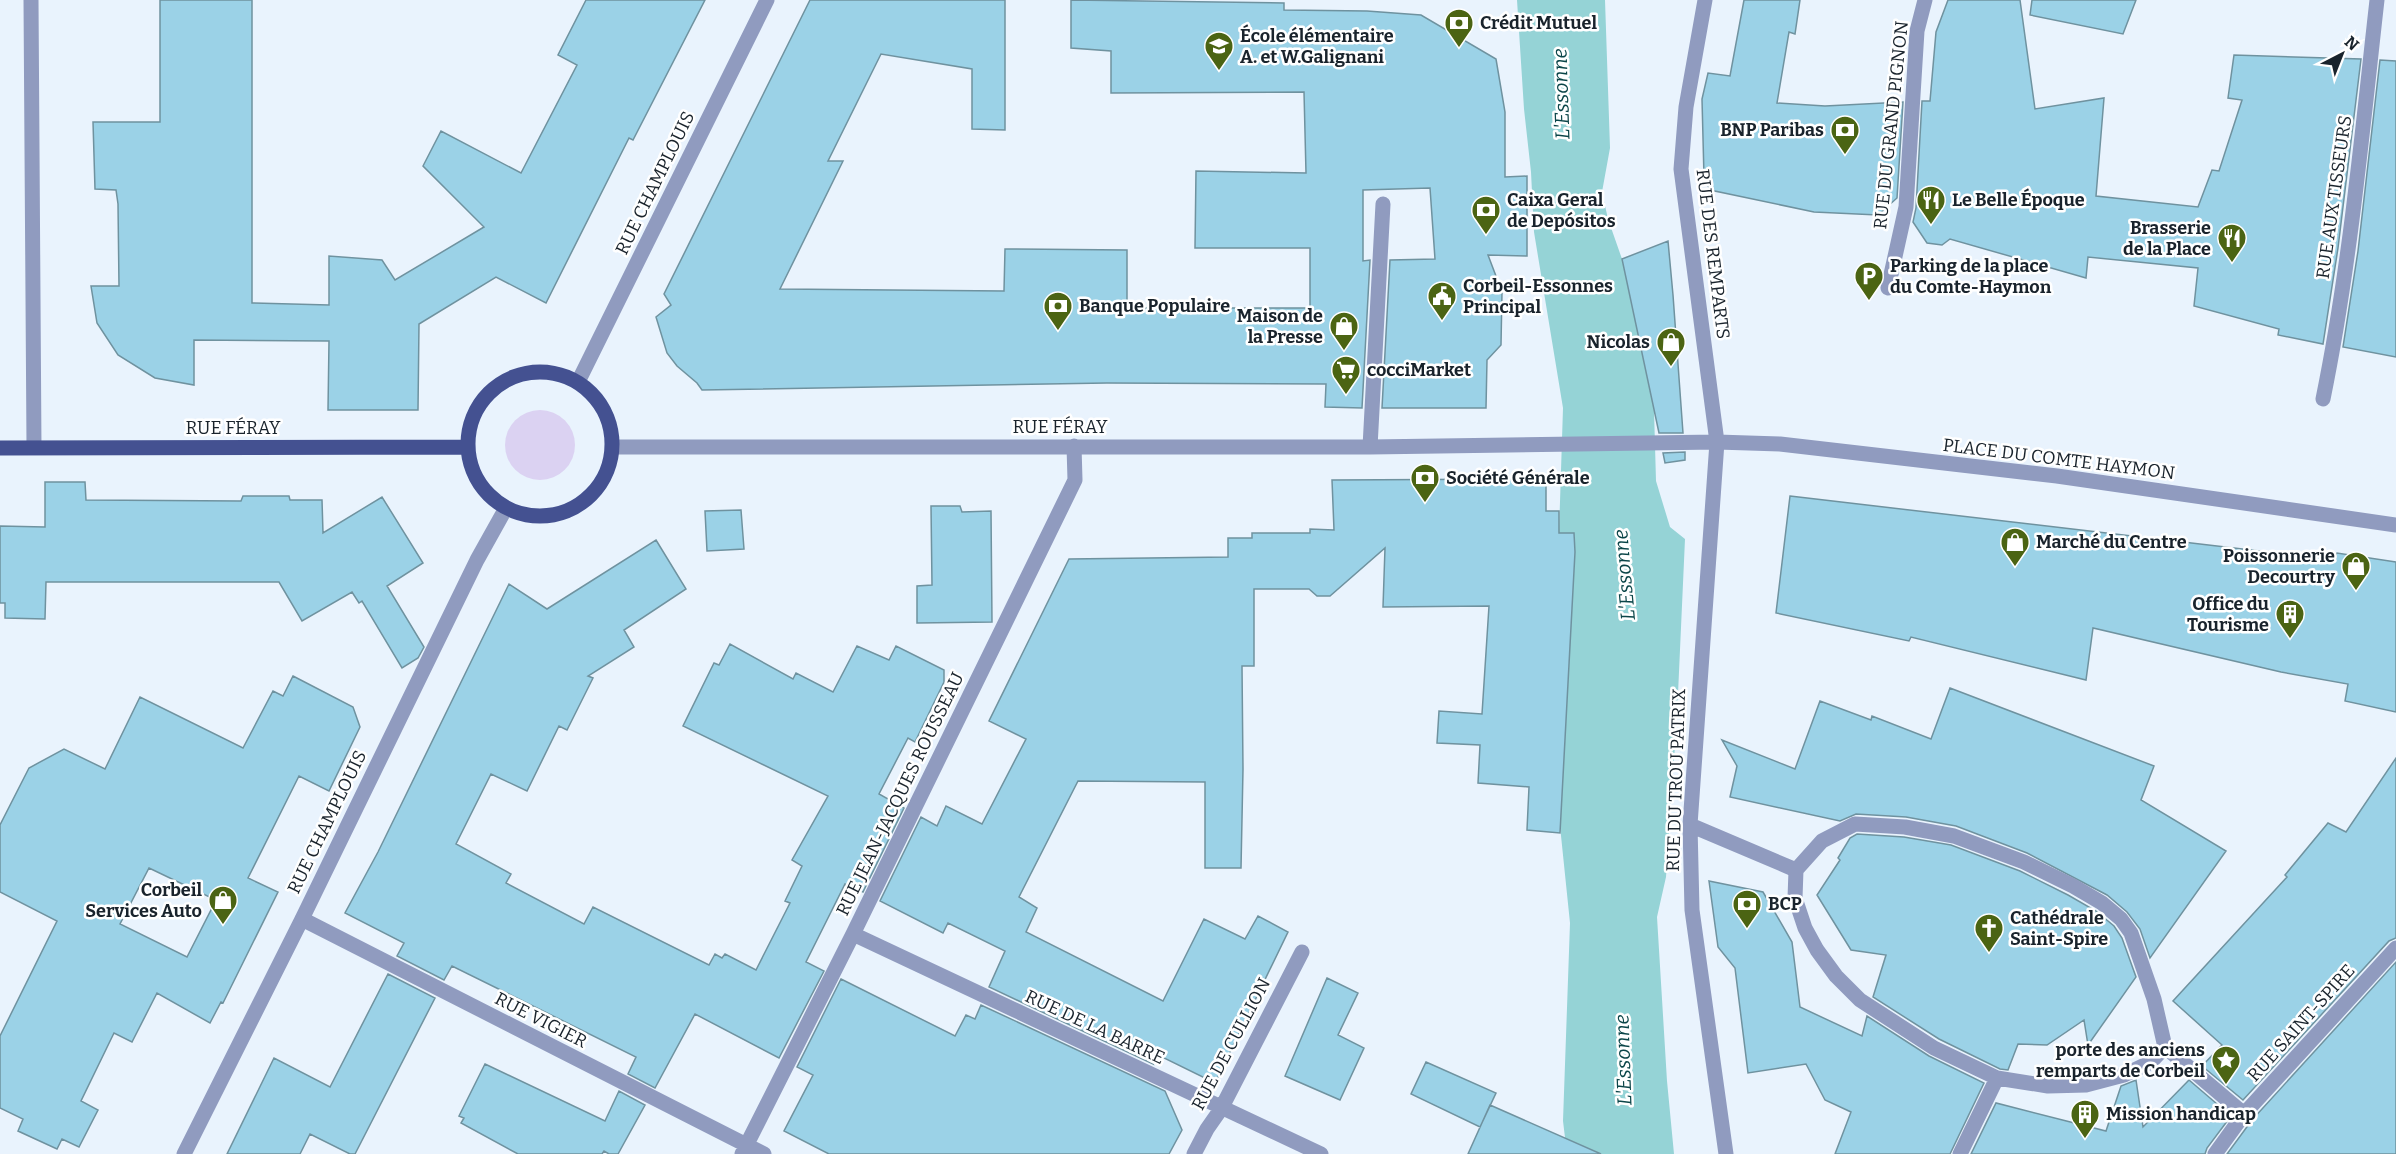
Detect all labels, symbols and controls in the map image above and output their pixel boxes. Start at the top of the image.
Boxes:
bank icon: Crédit Mutuel [1443,7,1475,49]
place label: Crédit Mutuel [1480,12,1597,34]
street label: RUE DU GRAND PIGNON [1869,20,1913,230]
place label: École élémentaire A. et W.Galignani [1240,24,1394,68]
north arrow [2312,24,2372,84]
school or university icon: École élémentaire A. et W.Galignani [1203,30,1235,72]
text: N [2341,32,2363,54]
water label: L'Essonne [1547,48,1575,140]
street label: RUE CHAMPLOUIS [611,108,699,258]
bank icon: BNP Paribas [1829,114,1861,156]
street label: RUE AUX TISSEURS [2312,114,2356,280]
place label: BNP Paribas [1720,119,1824,141]
street label: RUE DES REMPARTS [1692,168,1734,340]
restaurant icon: Le Belle Époque [1915,184,1947,226]
place label: Le Belle Époque [1952,188,2085,211]
place label: Caixa Geral de Depósitos [1507,189,1616,232]
bank icon: Caixa Geral de Depósitos [1470,194,1502,236]
place label: Brasserie de la Place [2123,217,2211,260]
restaurant icon: Brasserie de la Place [2216,222,2248,264]
place label: Parking de la place du Comte-Haymon [1890,255,2052,298]
parking icon: Parking de la place du Comte-Haymon [1853,260,1885,302]
place label: Corbeil-Essonnes Principal [1463,275,1613,318]
public building icon: Corbeil-Essonnes Principal [1426,280,1458,322]
bank icon: Banque Populaire [1042,290,1074,332]
place label: Banque Populaire [1079,295,1230,317]
place label: Maison de la Presse [1237,305,1323,348]
shop icon: Maison de la Presse [1328,310,1360,352]
shop icon: Nicolas [1655,326,1687,368]
place label: Nicolas [1587,331,1650,353]
supermarket icon: cocciMarket [1330,354,1362,396]
place label: cocciMarket [1367,359,1471,381]
street label: RUE FÉRAY [1013,415,1108,438]
street label: RUE FÉRAY [186,416,281,439]
street label: PLACE DU COMTE HAYMON [1942,434,2176,484]
bank icon: Société Générale [1409,462,1441,504]
place label: Société Générale [1446,467,1590,489]
shop icon: Marché du Centre [1999,526,2031,568]
water label: L'Essonne [1608,529,1640,621]
place label: Marché du Centre [2036,531,2187,553]
place label: Poissonnerie Decourtry [2223,545,2336,588]
shop icon: Poissonnerie Decourtry [2340,550,2372,592]
place label: Office du Tourisme [2187,593,2270,636]
building icon: Office du Tourisme [2274,598,2306,640]
street label: RUE JEAN-JACQUES ROUSSEAU [831,669,969,919]
street label: RUE DU TROU PATRIX [1662,688,1690,872]
street label: RUE CHAMPLOUIS [283,747,371,897]
place label: Corbeil Services Auto [85,879,202,922]
shop icon: Corbeil Services Auto [207,884,239,926]
bank icon: BCP [1731,888,1763,930]
place label: BCP [1768,893,1802,915]
place label: Cathédrale Saint-Spire [2010,907,2108,950]
church icon: Cathédrale Saint-Spire [1973,912,2005,954]
street label: RUE SAINT-SPIRE [2243,960,2359,1086]
street label: RUE DE CULLION [1187,974,1275,1114]
street label: RUE DE LA BARRE [1022,985,1168,1069]
street label: RUE VIGIER [491,987,591,1053]
water label: L'Essonne [1609,1014,1637,1106]
place label: porte des anciens remparts de Corbeil [2036,1039,2205,1082]
place icon: porte des anciens remparts de Corbeil [2210,1044,2242,1086]
building icon: Mission handicap [2069,1098,2101,1140]
place label: Mission handicap [2106,1103,2256,1125]

